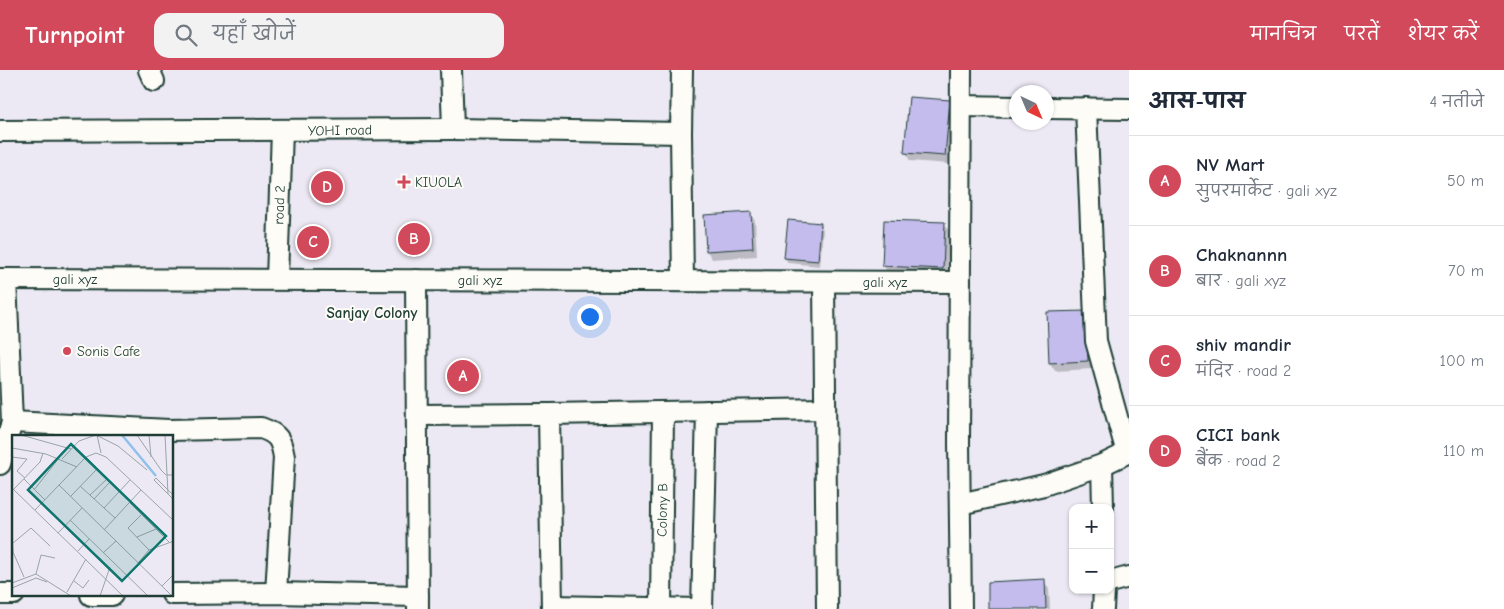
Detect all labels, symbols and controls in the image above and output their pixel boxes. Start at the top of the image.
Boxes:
search box [154,13,504,58]
text: Turnpoint [25,21,124,49]
icon: search [172,21,200,49]
text: यहाँ खोजें [212,23,296,45]
text: मानचित्र [1250,24,1316,45]
text: परतें [1344,24,1380,45]
text: शेयर करें [1408,24,1479,45]
north arrow [1009,85,1054,130]
text: आस-पास [1149,89,1245,113]
text: 4 नतीजे [1429,93,1484,111]
street label: YOHI road [308,121,372,140]
text: NV Mart [1196,154,1264,176]
pin: D [311,168,343,206]
text: A [1161,172,1169,190]
text: 50 m [1447,172,1484,190]
place label: KIUOLA [415,174,462,191]
marker: KIUOLA [397,175,411,189]
text: सुपरमार्केट · gali xyz [1196,182,1337,200]
street label: road 2 [270,185,289,225]
pin: B [398,220,430,258]
pin: C [297,223,329,261]
text: Chaknannn [1196,244,1287,266]
text: B [1160,262,1170,280]
text: 70 m [1448,262,1484,280]
street label: gali xyz [53,271,97,288]
street label: gali xyz [458,272,502,289]
text: बार · gali xyz [1196,272,1286,290]
street label: gali xyz [863,274,907,291]
district label: Sanjay Colony [327,304,418,322]
your location [577,304,603,330]
text: shiv mandir [1196,334,1291,356]
place label: Sonis Cafe [77,343,140,360]
marker: Sonis Cafe [61,345,73,357]
text: C [1160,352,1170,370]
text: 100 m [1440,352,1484,370]
pin: A [447,357,479,395]
text: मंदिर · road 2 [1196,362,1291,380]
text: CICI bank [1196,424,1280,446]
inset map [12,435,174,596]
text: D [1160,442,1170,460]
text: 110 m [1443,442,1484,460]
text: बैंक · road 2 [1196,452,1281,470]
street label: Colony B [654,483,671,537]
map controls [1069,504,1114,594]
button: + [1069,504,1114,549]
button: − [1069,549,1114,594]

